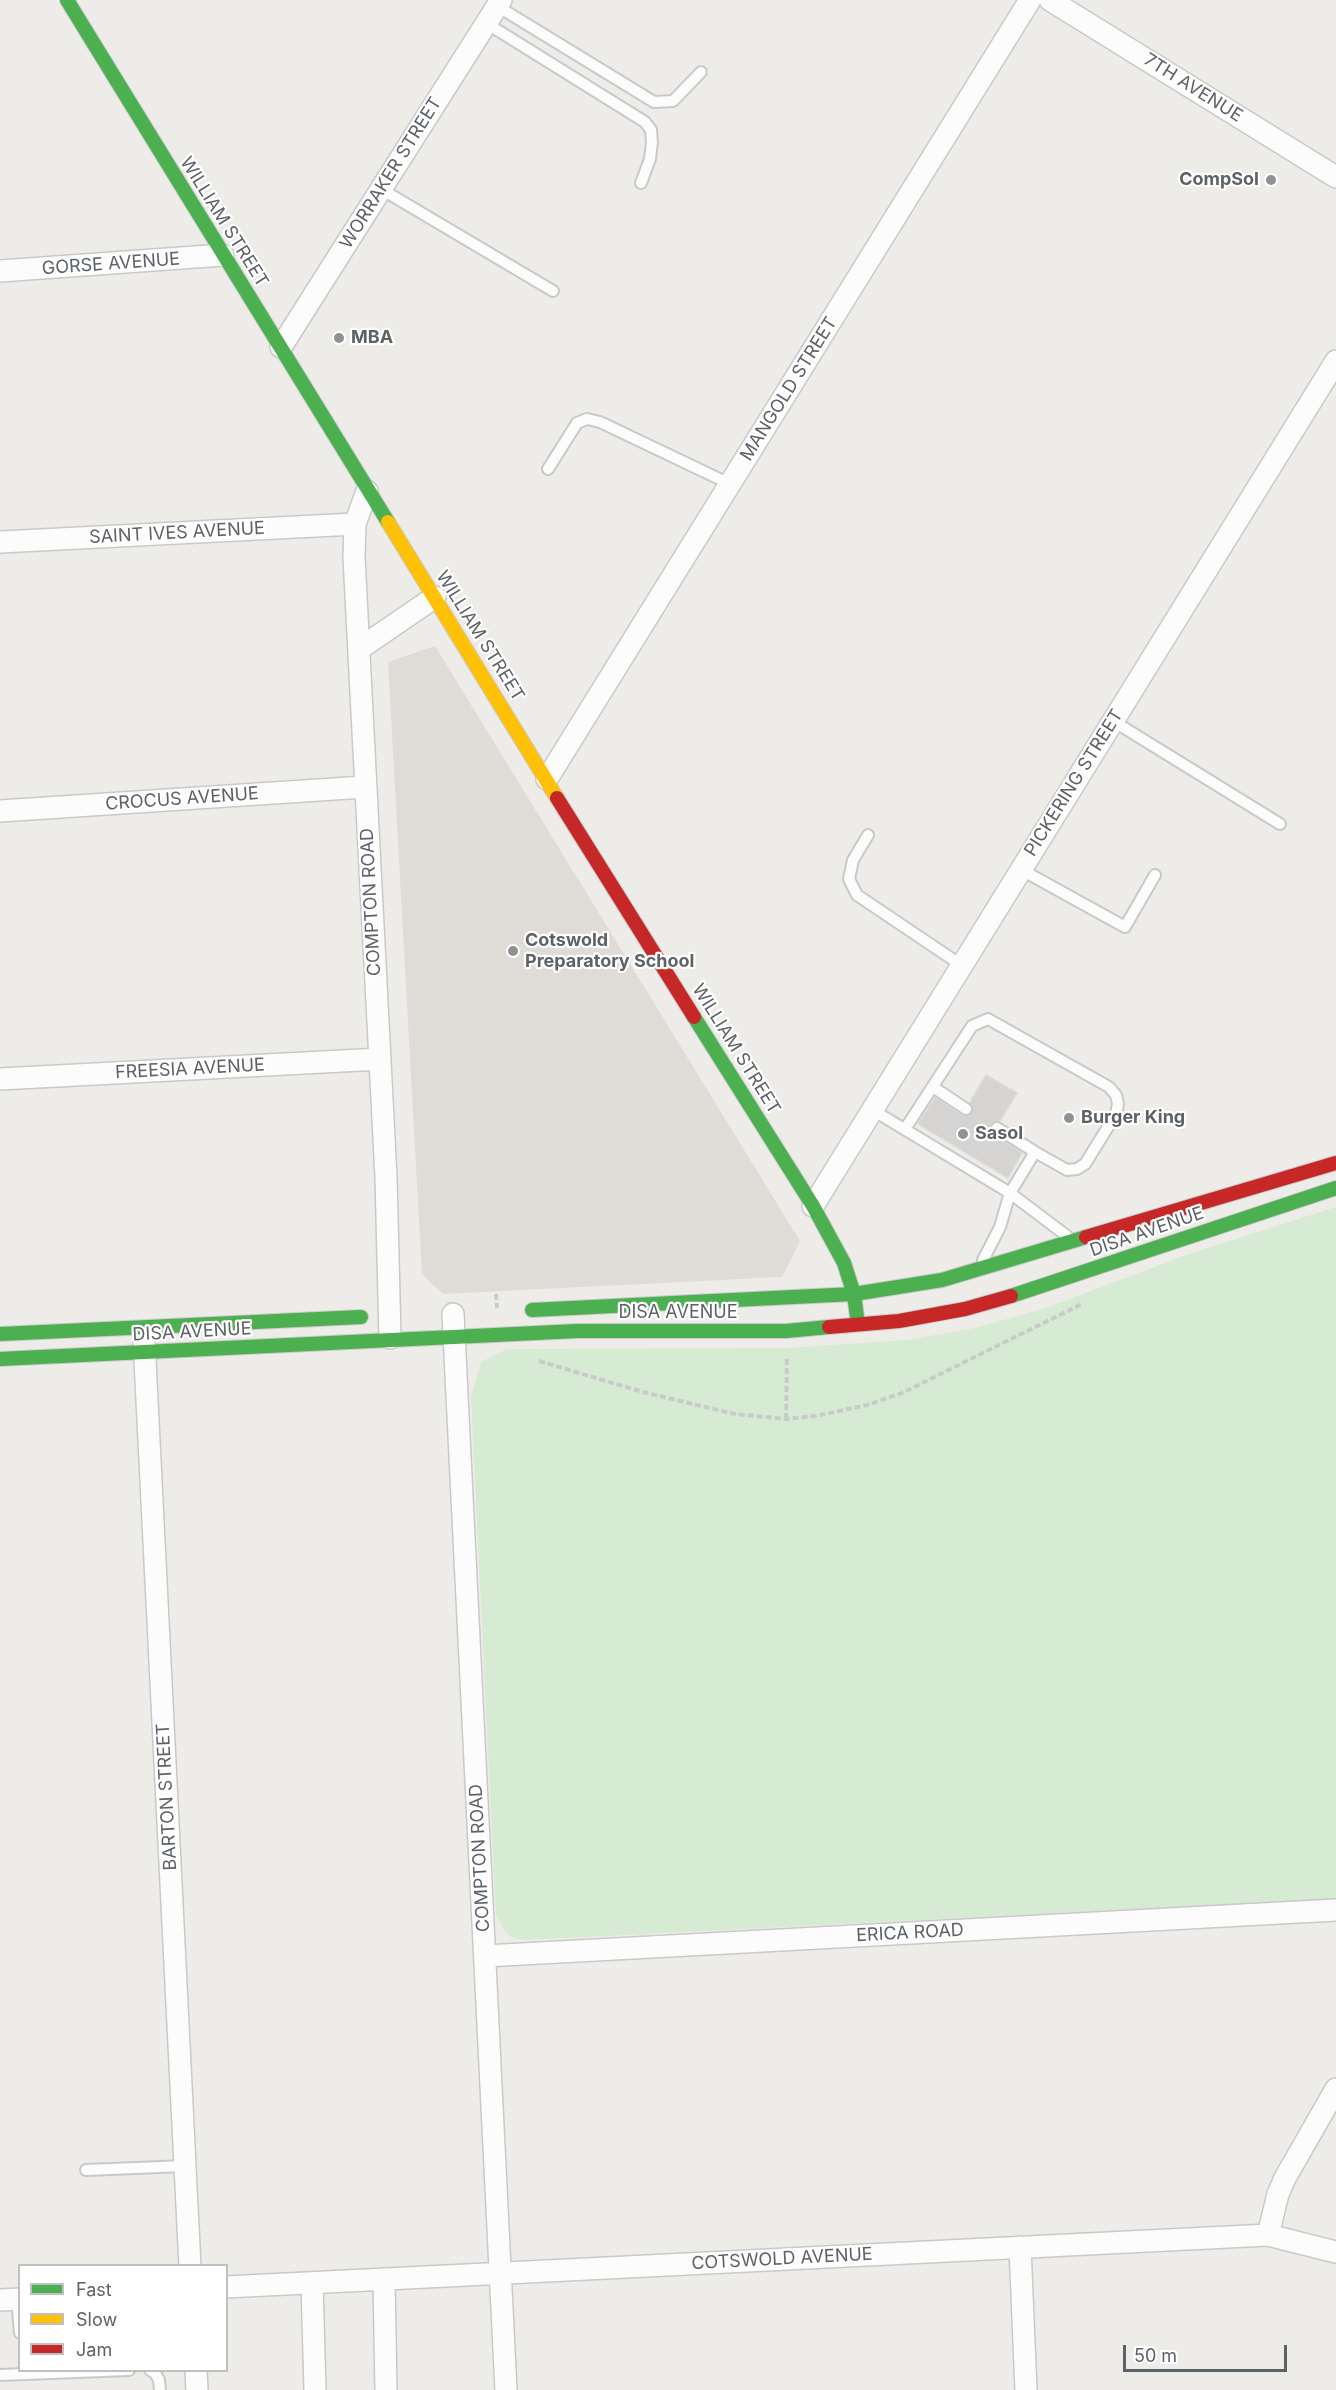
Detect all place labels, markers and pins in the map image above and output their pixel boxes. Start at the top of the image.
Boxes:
place label: CompSol [1179,169,1259,191]
marker: CompSol [1264,173,1278,187]
place label: MBA [351,327,393,349]
marker: MBA [332,331,346,345]
place label: Cotswold Preparatory School [525,930,694,972]
marker: Cotswold Preparatory School [506,944,520,958]
place label: Burger King [1081,1107,1185,1129]
marker: Burger King [1062,1111,1076,1125]
place label: Sasol [975,1123,1023,1145]
marker: Sasol [956,1127,970,1141]

